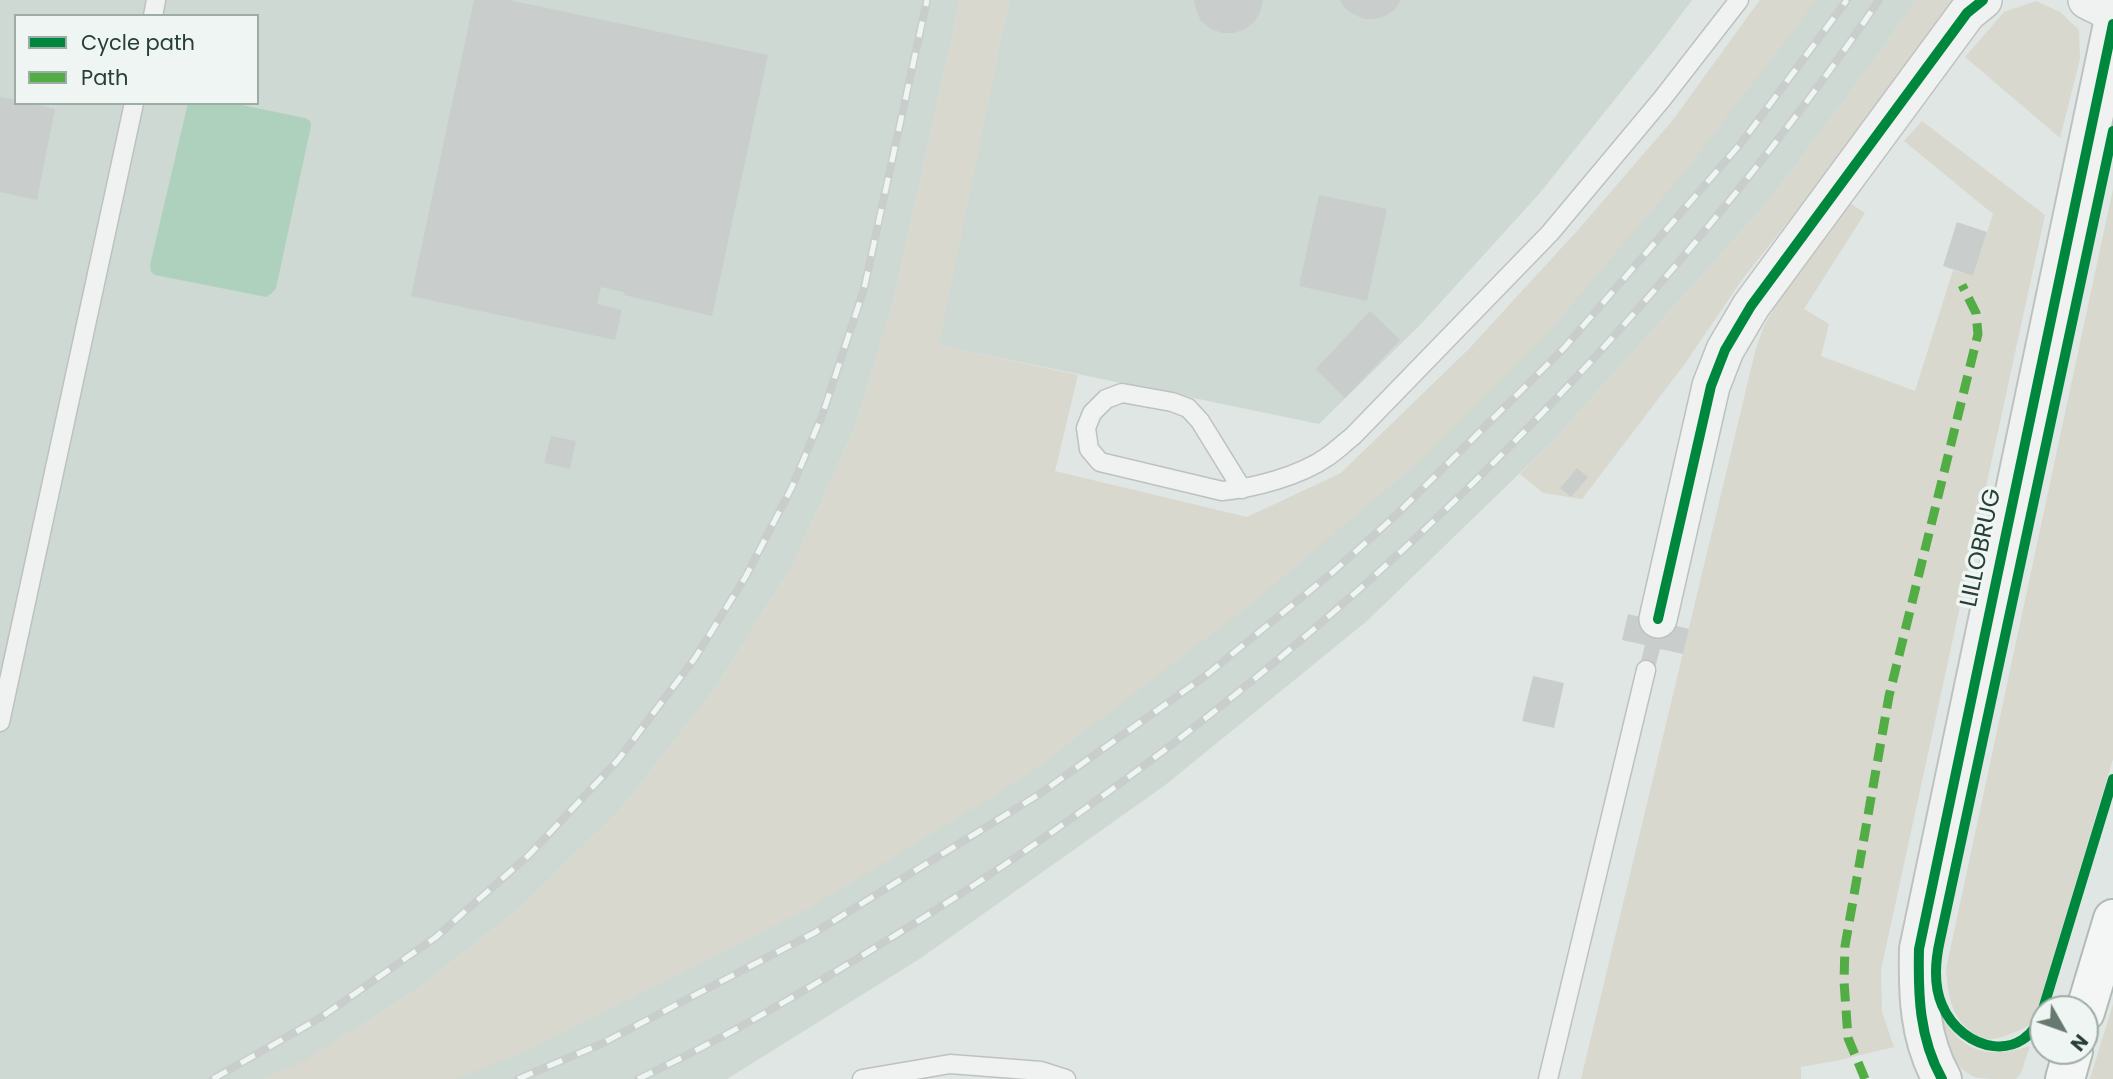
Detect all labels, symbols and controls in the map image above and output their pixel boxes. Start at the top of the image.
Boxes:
legend [14,14,259,105]
text: Cycle path [81,28,195,57]
text: Path [81,63,128,92]
street label: LILLOBRUG [1955,486,2009,610]
north arrow [2029,995,2099,1065]
text: N [2064,1028,2094,1057]

